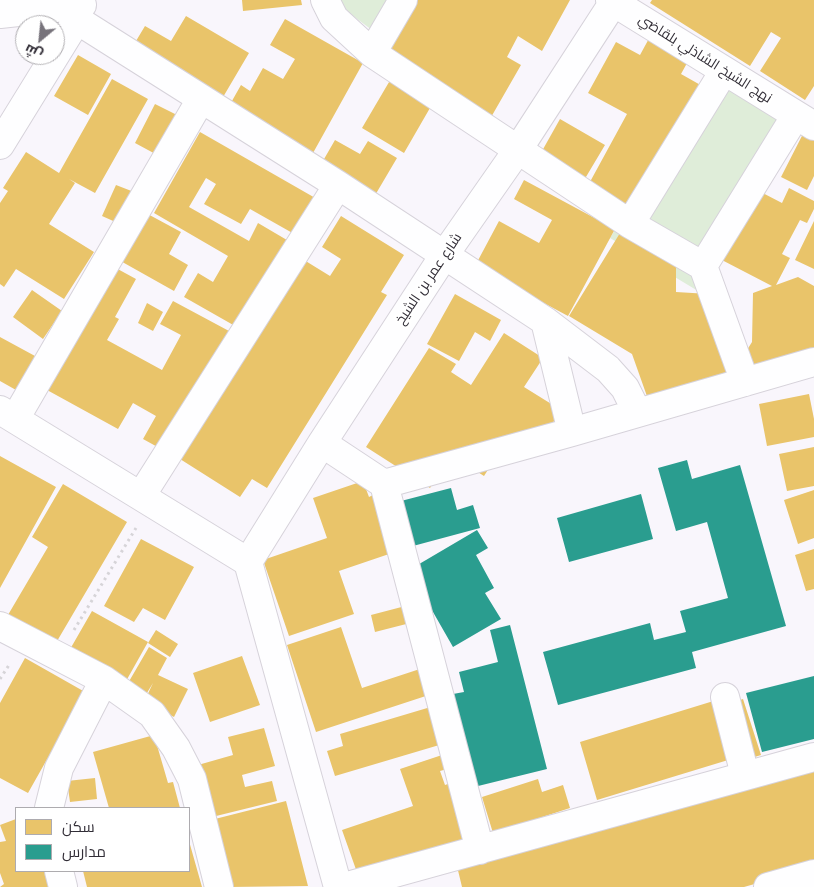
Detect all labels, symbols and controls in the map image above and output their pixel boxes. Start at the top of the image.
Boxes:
street label: نهج الشيخ الشاذلي بلقاضي [635,11,775,107]
north arrow [15,15,65,65]
text: ش [22,41,45,64]
street label: شارع عمر بن الشيخ [392,230,466,328]
legend [15,807,190,872]
text: سكن [62,818,95,835]
text: مدارس [62,843,106,860]

